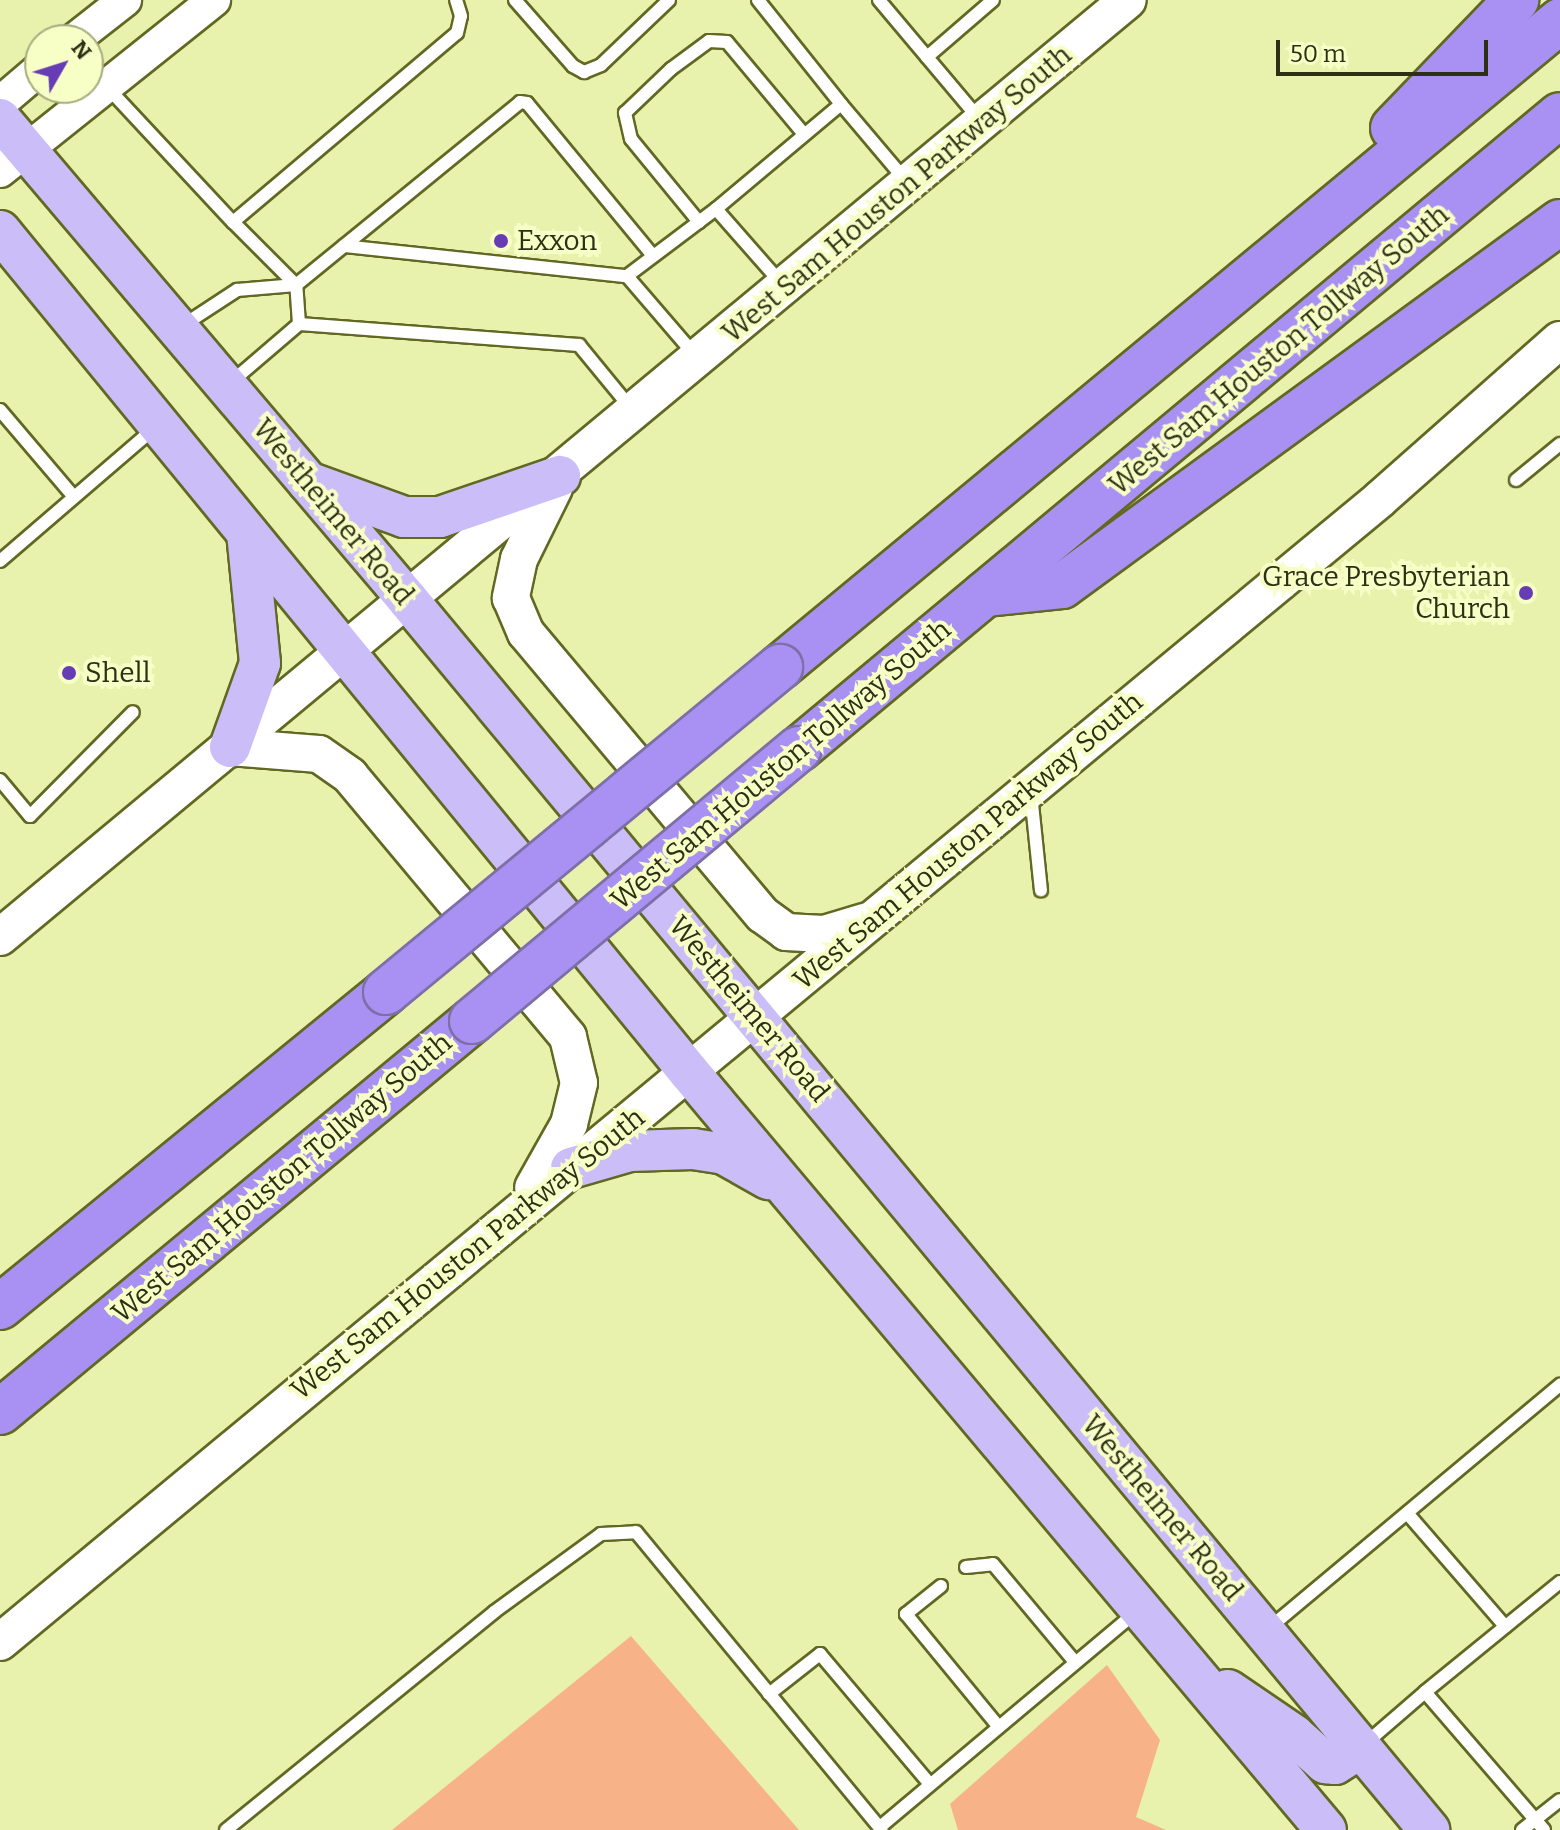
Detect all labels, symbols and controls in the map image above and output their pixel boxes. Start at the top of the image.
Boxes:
north arrow [24,24,104,104]
scale bar [1280,24,1492,74]
text: N [66,35,97,65]
street label: West Sam Houston Parkway South [716,38,1078,350]
text: 50 m [1290,40,1346,68]
street label: West Sam Houston Tollway South [1102,198,1456,502]
place label: Exxon [517,224,597,258]
marker: Exxon [492,232,510,250]
street label: Westheimer Road [246,412,420,612]
place label: Grace Presbyterian Church [1262,560,1510,626]
marker: Grace Presbyterian Church [1517,584,1535,602]
street label: West Sam Houston Tollway South [604,613,958,917]
place label: Shell [85,656,151,690]
marker: Shell [60,664,78,682]
street label: West Sam Houston Parkway South [787,685,1149,997]
street label: Westheimer Road [662,909,836,1109]
street label: West Sam Houston Tollway South [105,1026,459,1330]
street label: West Sam Houston Parkway South [284,1101,652,1407]
street label: Westheimer Road [1075,1408,1249,1608]

